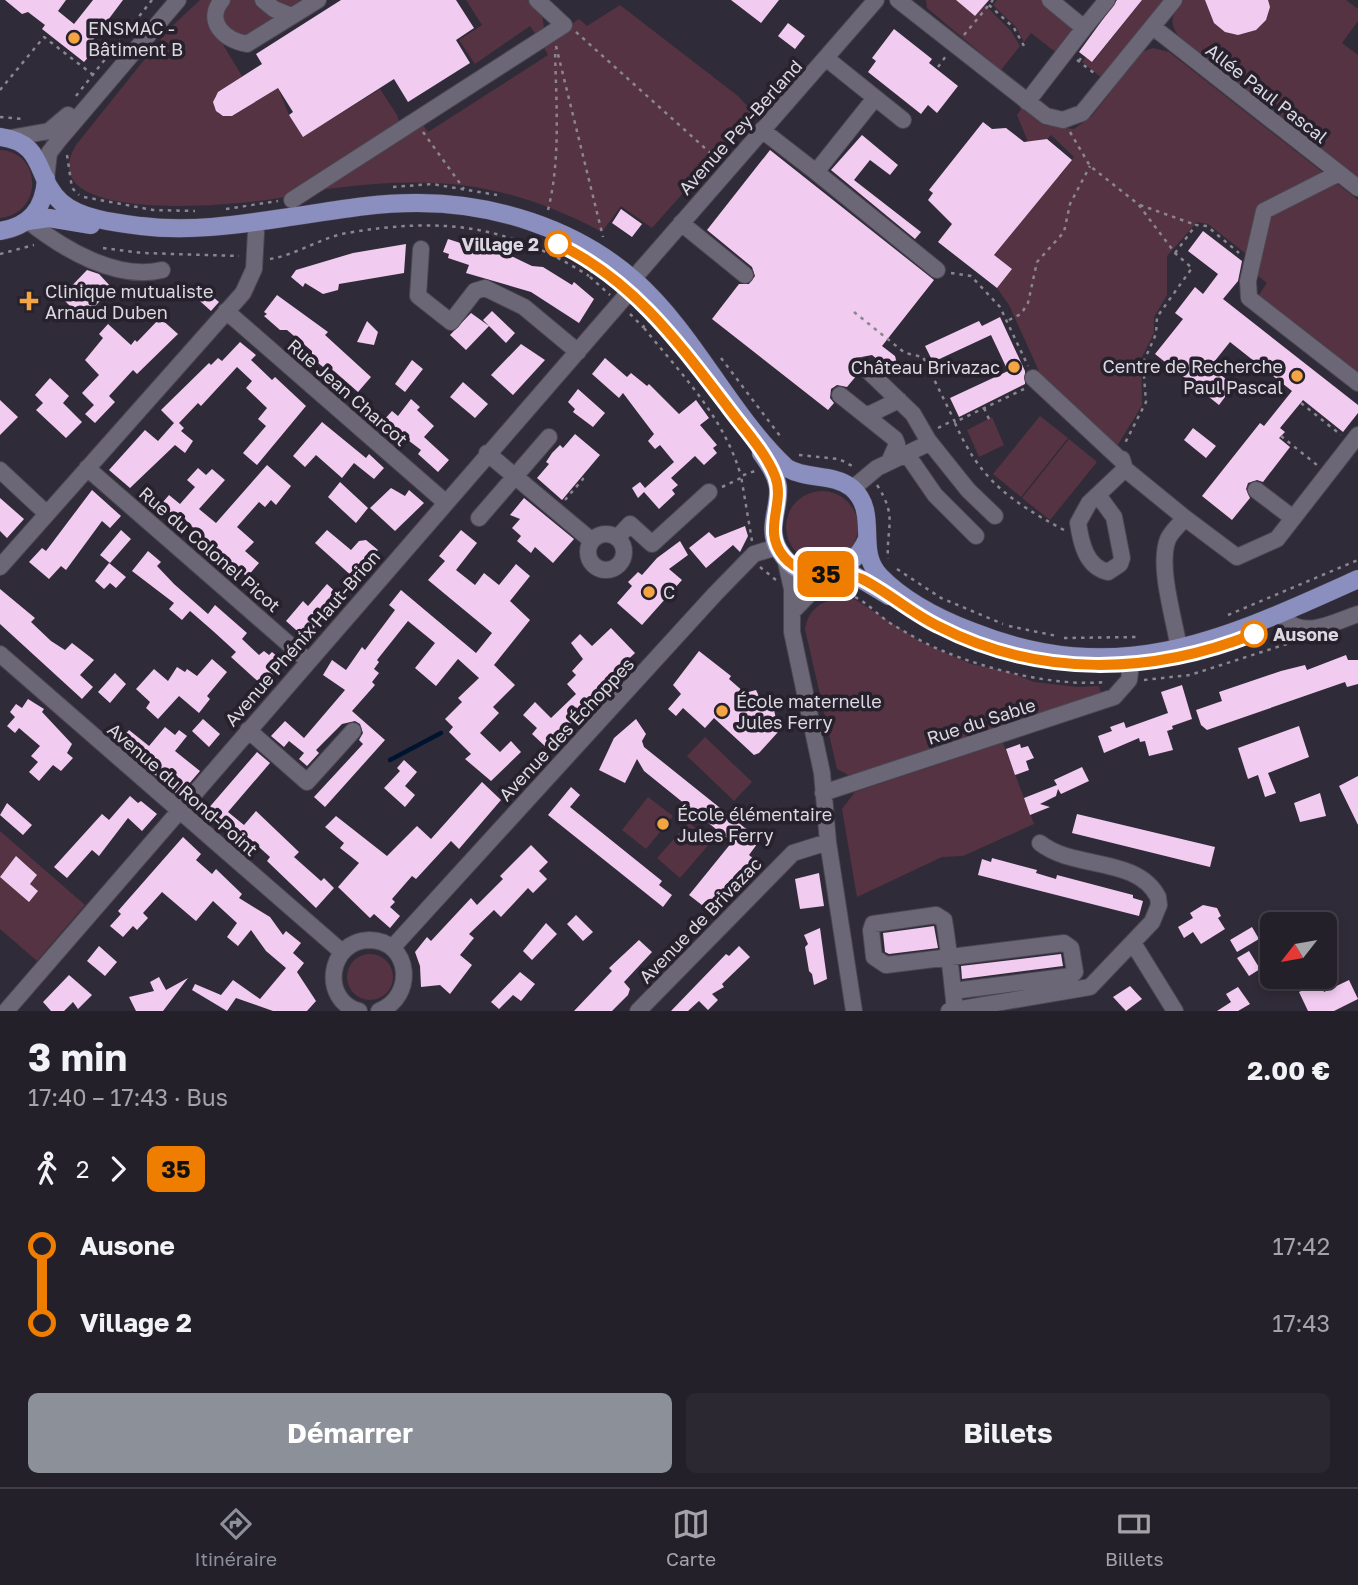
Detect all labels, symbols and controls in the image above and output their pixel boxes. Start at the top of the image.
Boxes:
place label: ENSMAC - Bâtiment B [88,17,183,60]
marker: ENSMAC - Bâtiment B [66,30,82,46]
street label: Allée Paul Pascal [1202,39,1332,147]
street label: Avenue Pey-Berland [674,55,806,199]
marker: Village 2 [545,231,571,257]
place label: Village 2 [462,233,539,255]
place label: Clinique mutualiste Arnaud Duben [45,280,213,323]
marker: Clinique mutualiste Arnaud Duben [19,291,39,311]
street label: Rue Jean Charcot [283,334,413,450]
place label: Centre de Recherche Paul Pascal [1102,355,1283,398]
place label: Château Brivazac [851,356,1000,378]
marker: Château Brivazac [1006,359,1022,375]
marker: Centre de Recherche Paul Pascal [1289,368,1305,384]
street label: Rue du Colonel Picot [135,482,285,616]
street label: Avenue Phénix Haut-Brion [220,546,384,730]
line badge: 35 [794,551,858,597]
text: 35 [811,559,841,588]
place label: C [663,581,675,603]
marker: C [641,584,657,600]
marker: Ausone [1241,621,1267,647]
place label: Ausone [1273,623,1339,645]
street label: Avenue des Échoppes [494,653,638,805]
place label: École maternelle Jules Ferry [736,690,882,733]
street label: Rue du Sable [924,693,1038,749]
marker: École maternelle Jules Ferry [714,703,730,719]
street label: Avenue du Rond-Point [103,718,263,860]
place label: École élémentaire Jules Ferry [677,803,832,846]
marker: École élémentaire Jules Ferry [655,816,671,832]
street label: Avenue de Brivazac [634,852,766,988]
north arrow [1260,912,1337,989]
map controls [1260,912,1337,989]
text: 3 min [28,1034,127,1079]
text: 2.00 € [1247,1055,1330,1086]
text: 17:40 – 17:43 · Bus [28,1083,228,1111]
icon: walk [28,1150,66,1188]
icon: forward [99,1150,137,1188]
text: 35 [161,1154,191,1183]
text: 2 [76,1155,89,1183]
text: Ausone [80,1230,175,1261]
text: 17:42 [1272,1232,1330,1260]
text: Village 2 [80,1307,192,1338]
text: 17:43 [1272,1309,1330,1337]
button: Démarrer [28,1393,672,1473]
button: Billets [686,1393,1330,1473]
tab: Itinéraire [194,1505,277,1570]
tab: Carte [666,1505,716,1570]
tab: Billets [1105,1505,1164,1570]

